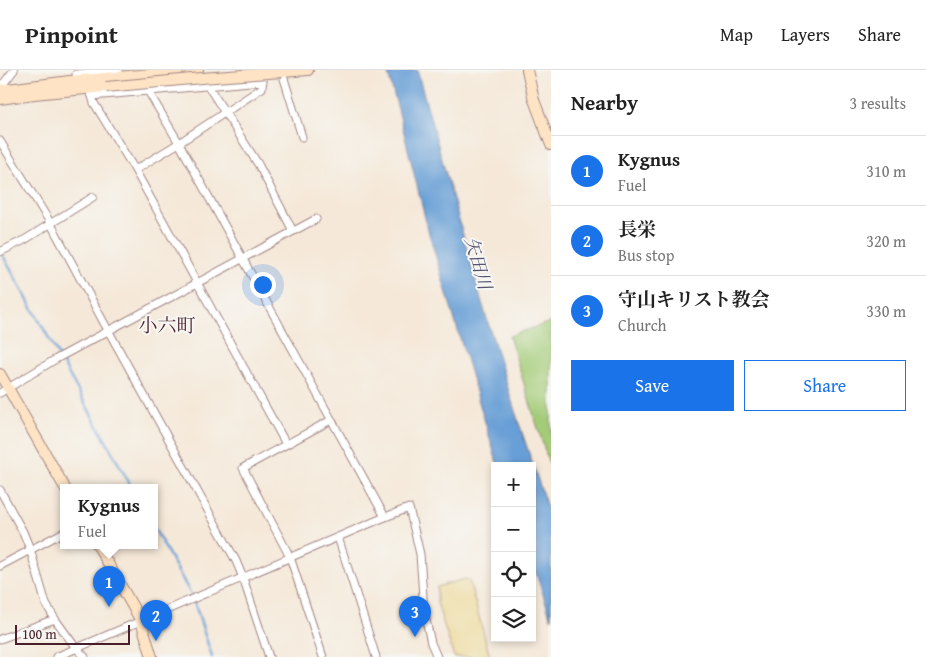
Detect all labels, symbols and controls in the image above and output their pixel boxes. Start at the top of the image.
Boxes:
text: Pinpoint [25,17,118,52]
text: Map [720,21,753,48]
text: Layers [781,21,830,48]
text: Share [858,21,901,48]
text: Nearby [571,87,638,118]
text: 3 results [849,91,906,115]
text: Kygnus [618,145,680,173]
text: 1 [583,159,591,183]
text: 310 m [866,159,906,183]
text: Fuel [618,173,646,197]
text: 長栄 [618,215,656,243]
text: 2 [583,229,591,253]
text: 320 m [866,229,906,253]
water label: 矢田川 [458,233,499,294]
text: Bus stop [618,243,674,267]
your location [250,272,276,298]
text: 守山キリスト教会 [618,285,770,313]
text: 3 [583,299,591,323]
text: 330 m [866,299,906,323]
district label: 小六町 [138,311,196,339]
text: Church [618,313,667,337]
button: Save [571,360,734,411]
button: Share [744,360,906,411]
map controls [491,462,536,642]
button: + [491,462,536,507]
popup [60,484,158,549]
text: Kygnus [78,491,140,519]
button: − [491,507,536,552]
text: Fuel [78,519,106,543]
button: locate [491,552,536,597]
pin: 1 [93,566,125,607]
pin: 3 [399,596,431,637]
button: layers [491,597,536,642]
pin: 2 [140,600,172,641]
scale bar [15,622,130,645]
text: 100 m [22,624,57,644]

